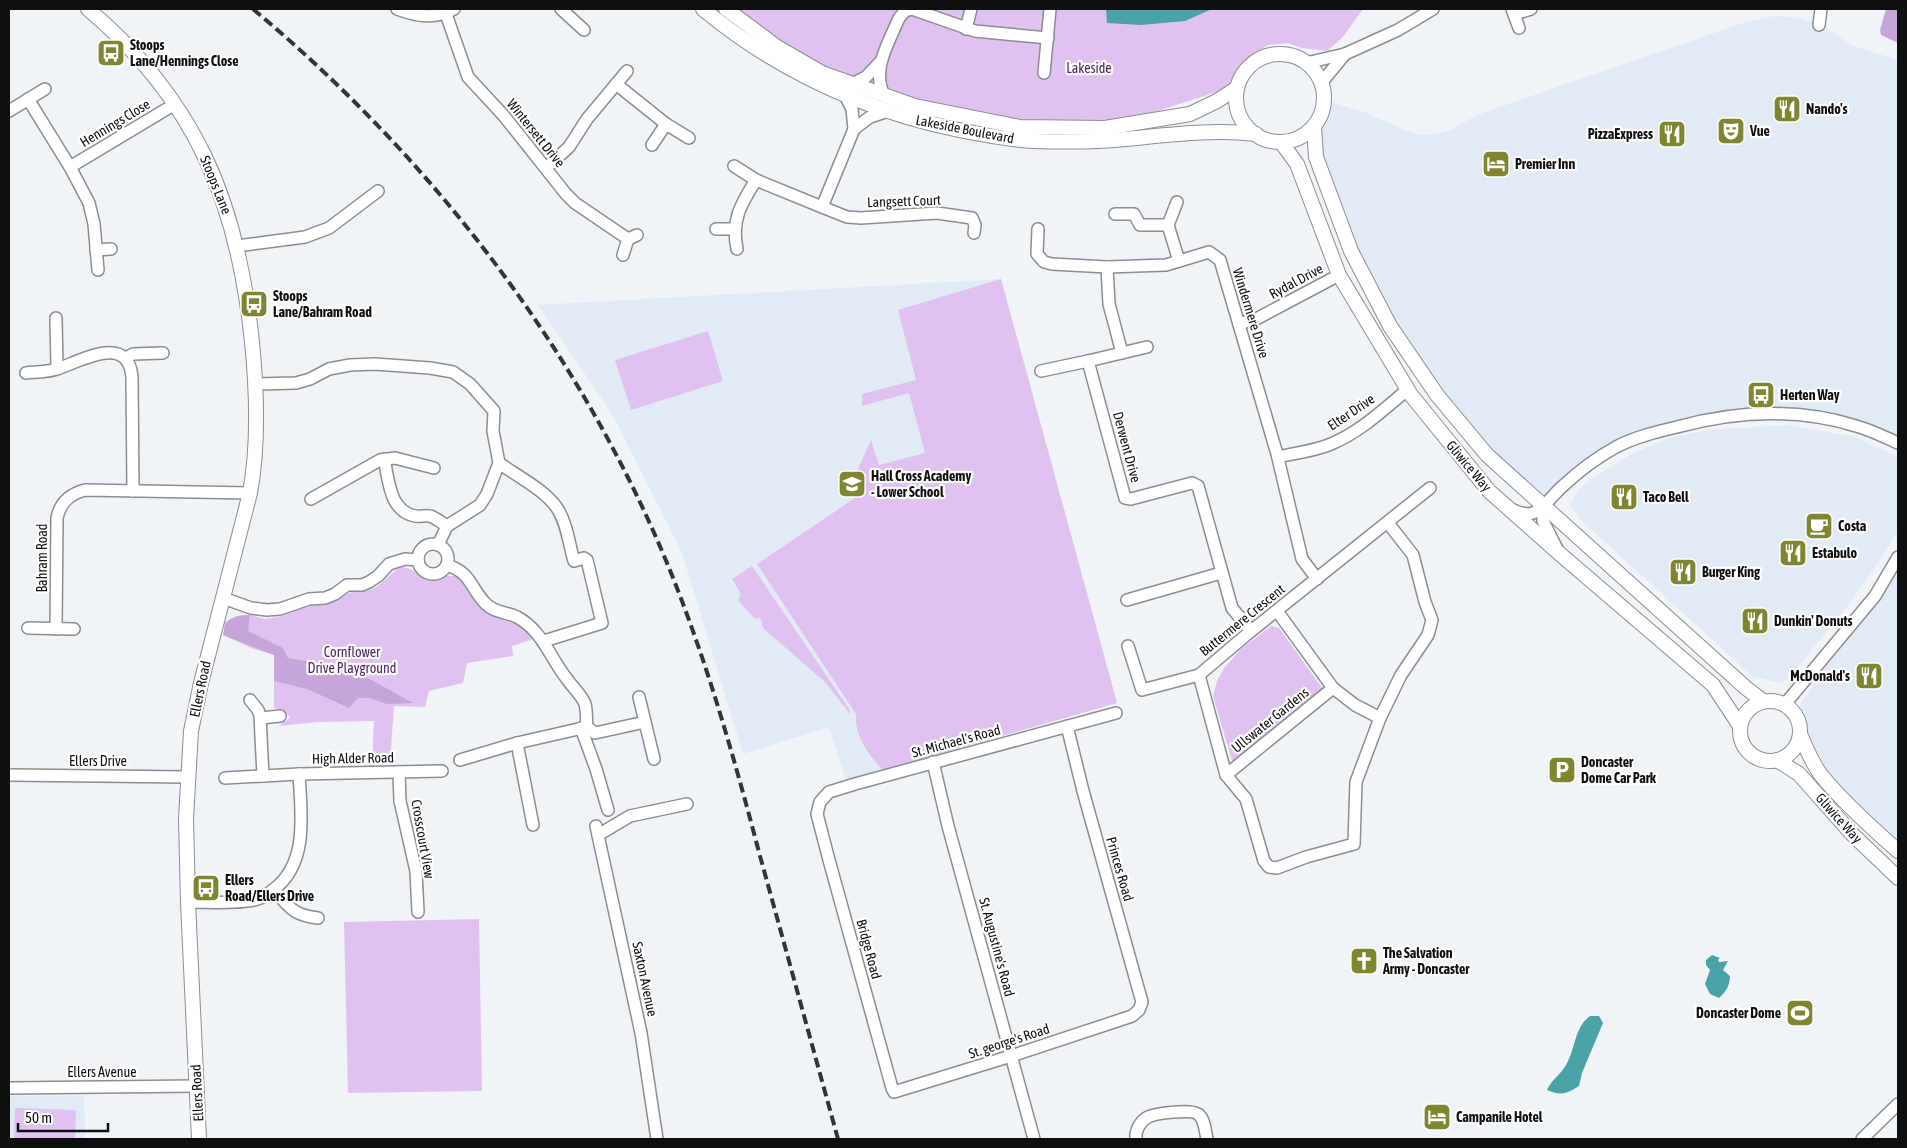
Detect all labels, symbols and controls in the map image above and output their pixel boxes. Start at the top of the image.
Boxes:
place label: Stoops Lane/Hennings Close [130,37,239,69]
bus stop icon: Stoops Lane/Hennings Close [96,38,126,68]
park label: Lakeside [1066,60,1112,76]
restaurant icon: Nando's [1772,94,1802,124]
street label: Hennings Close [77,96,153,150]
street label: Wintersett Drive [504,96,568,170]
place label: Nando's [1806,101,1848,117]
street label: Lakeside Boulevard [914,112,1016,146]
theatre icon: Vue [1716,116,1746,146]
restaurant icon: PizzaExpress [1657,119,1687,149]
place label: Vue [1749,123,1770,139]
place label: PizzaExpress [1588,126,1653,142]
hotel icon: Premier Inn [1481,149,1511,179]
street label: Stoops Lane [197,153,235,217]
place label: Premier Inn [1515,156,1575,172]
street label: Langsett Court [867,192,941,210]
street label: Rydal Drive [1266,260,1326,302]
street label: Windermere Drive [1230,266,1272,360]
place label: Stoops Lane/Bahram Road [273,288,372,320]
bus stop icon: Stoops Lane/Bahram Road [239,289,269,319]
bus stop icon: Herten Way [1746,380,1776,410]
place label: Herten Way [1780,387,1840,403]
street label: Elter Drive [1324,391,1378,433]
street label: Derwent Drive [1110,410,1144,484]
street label: Gliwice Way [1443,437,1495,495]
place label: Hall Cross Academy - Lower School [871,468,971,500]
school or university icon: Hall Cross Academy - Lower School [837,469,867,499]
restaurant icon: Taco Bell [1609,482,1639,512]
place label: Taco Bell [1643,489,1689,505]
cafe icon: Costa [1804,511,1834,541]
place label: Costa [1838,518,1867,534]
street label: Bahram Road [34,523,50,593]
restaurant icon: Estabulo [1778,538,1808,568]
place label: Estabulo [1812,545,1857,561]
restaurant icon: Burger King [1668,557,1698,587]
place label: Burger King [1702,564,1761,580]
street label: Buttermere Crescent [1196,581,1288,659]
restaurant icon: Dunkin' Donuts [1740,606,1770,636]
place label: Dunkin' Donuts [1774,613,1852,629]
park label: Cornflower Drive Playground [308,644,396,676]
street label: Ellers Road [186,659,214,719]
restaurant icon: McDonald's [1854,661,1884,691]
place label: McDonald's [1790,668,1850,684]
street label: Ullswater Gardens [1228,684,1312,756]
street label: St. Michael's Road [910,721,1002,761]
street label: High Alder Road [312,749,394,767]
street label: Ellers Drive [69,753,127,769]
place label: Doncaster Dome Car Park [1581,754,1657,786]
parking icon: Doncaster Dome Car Park [1547,755,1577,785]
street label: Gliwice Way [1813,790,1866,846]
street label: Crosscourt View [408,798,438,880]
street label: Princes Road [1103,835,1137,903]
place label: Ellers Road/Ellers Drive [225,872,314,904]
bus stop icon: Ellers Road/Ellers Drive [191,873,221,903]
street label: St. Augustine's Road [976,896,1018,998]
street label: Bridge Road [853,917,885,981]
street label: Saxton Avenue [629,940,661,1018]
place label: The Salvation Army - Doncaster [1382,945,1470,977]
church icon: The Salvation Army - Doncaster [1349,946,1379,976]
sports icon: Doncaster Dome [1785,998,1815,1028]
place label: Doncaster Dome [1696,1005,1781,1021]
street label: St. george's Road [966,1020,1052,1062]
street label: Ellers Avenue [67,1064,137,1080]
street label: Ellers Road [188,1064,206,1122]
scale bar [18,1100,108,1132]
hotel icon: Campanile Hotel [1422,1102,1452,1132]
text: 50 m [25,1109,52,1126]
place label: Campanile Hotel [1456,1109,1543,1125]

